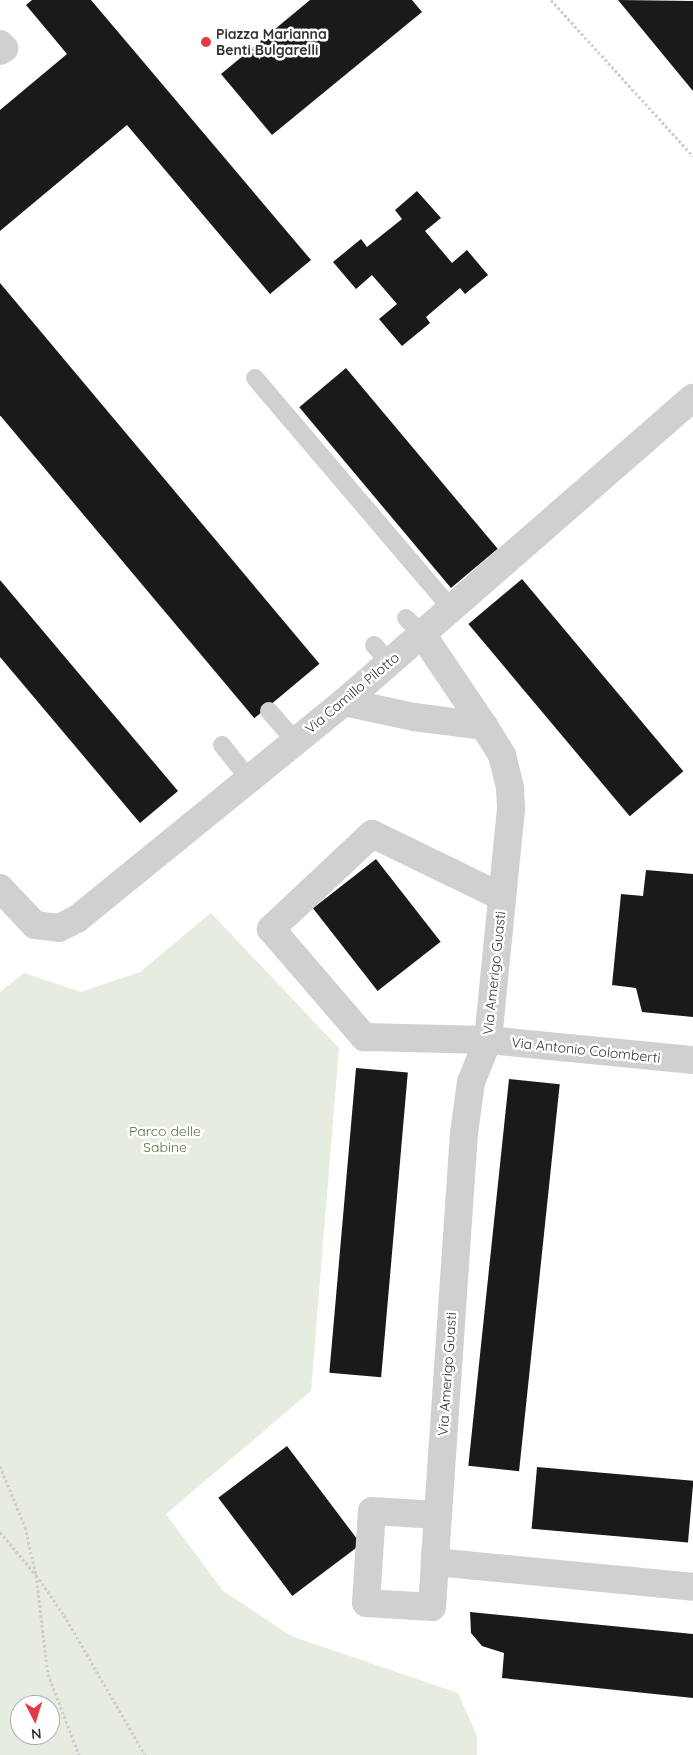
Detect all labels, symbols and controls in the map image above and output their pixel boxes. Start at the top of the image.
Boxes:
place label: Piazza Marianna Benti Bulgarelli [216,26,327,58]
marker: Piazza Marianna Benti Bulgarelli [200,36,212,48]
street label: Via Camillo Pilotto [302,649,402,737]
street label: Via Amerigo Guasti [479,910,509,1036]
street label: Via Antonio Colomberti [511,1034,661,1066]
park label: Parco delle Sabine [129,1123,201,1156]
street label: Via Amerigo Guasti [434,1312,460,1436]
north arrow [10,1695,60,1745]
text: N [30,1725,42,1743]

